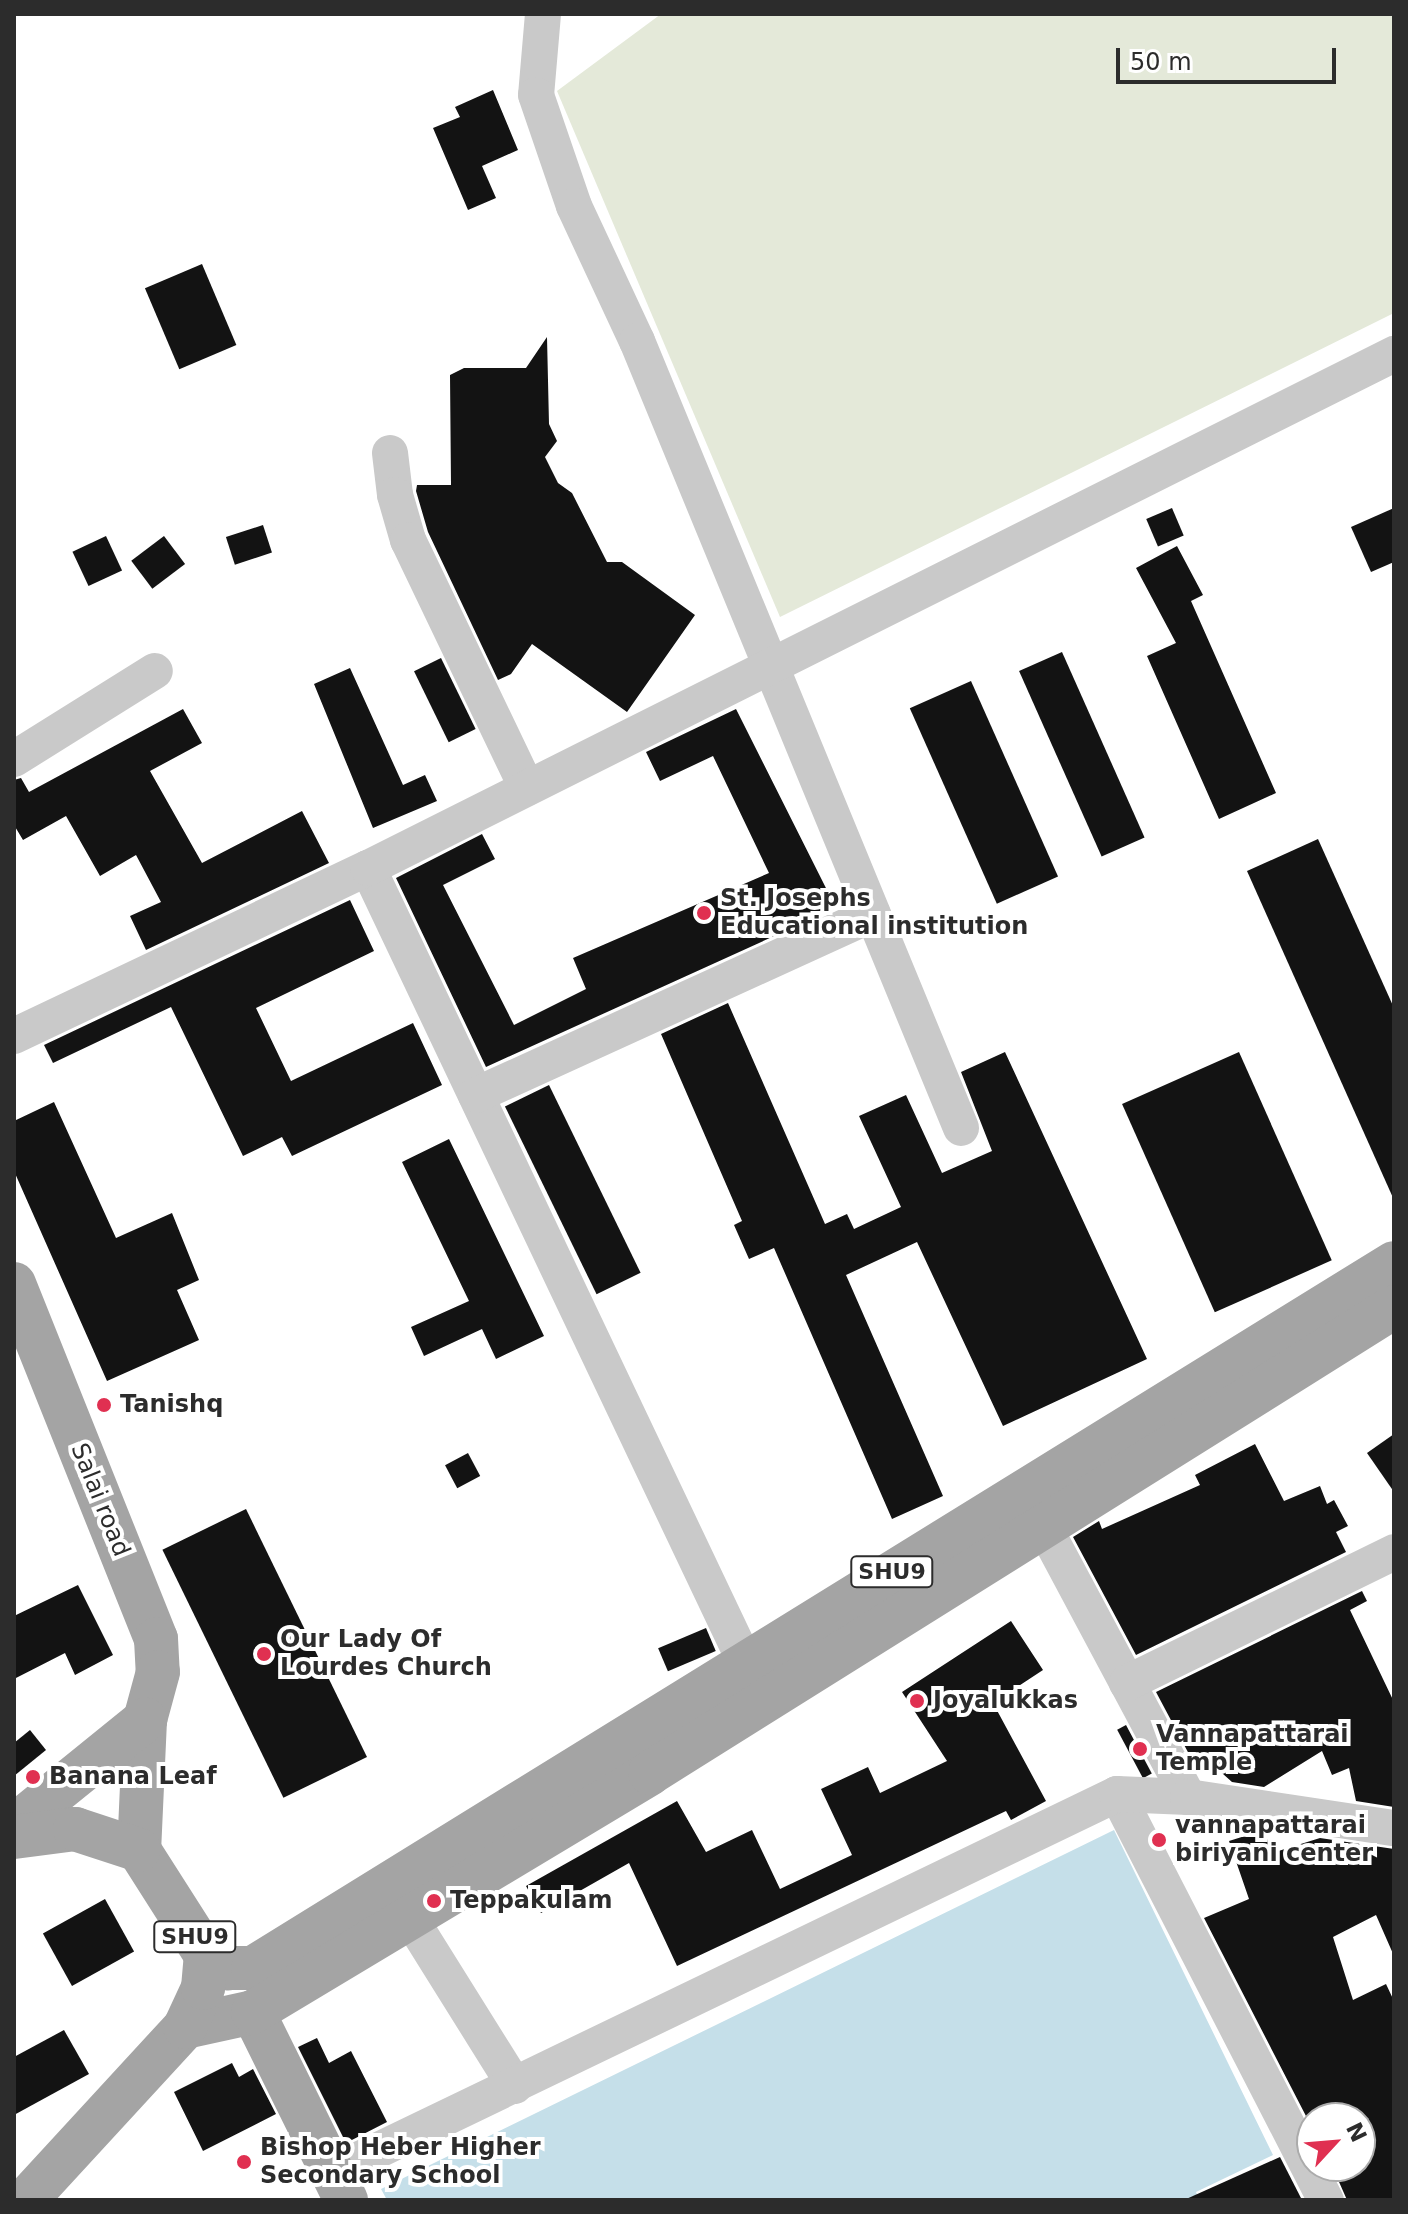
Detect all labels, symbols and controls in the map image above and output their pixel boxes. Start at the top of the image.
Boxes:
scale bar [1120,32,1340,82]
text: 50 m [1130,48,1192,76]
place label: St. Josephs Educational institution [720,885,1028,941]
marker: St. Josephs Educational institution [695,904,713,922]
place label: Tanishq [120,1391,223,1419]
marker: Tanishq [95,1396,113,1414]
street label: Salai road [64,1439,136,1561]
road number: SHU9 [850,1554,934,1590]
place label: Our Lady Of Lourdes Church [280,1626,492,1682]
marker: Our Lady Of Lourdes Church [255,1645,273,1663]
place label: Joyalukkas [933,1687,1078,1715]
marker: Joyalukkas [908,1692,926,1710]
place label: Vannapattarai Temple [1156,1721,1349,1777]
marker: Vannapattarai Temple [1131,1740,1149,1758]
place label: Banana Leaf [49,1763,217,1791]
marker: Banana Leaf [24,1768,42,1786]
place label: vannapattarai biriyani center [1175,1812,1373,1868]
marker: vannapattarai biriyani center [1150,1831,1168,1849]
place label: Teppakulam [450,1887,612,1915]
marker: Teppakulam [425,1892,443,1910]
road number: SHU9 [153,1919,237,1955]
north arrow [1296,2102,1376,2182]
text: N [1341,2118,1371,2146]
place label: Bishop Heber Higher Secondary School [260,2134,541,2190]
marker: Bishop Heber Higher Secondary School [235,2153,253,2171]

